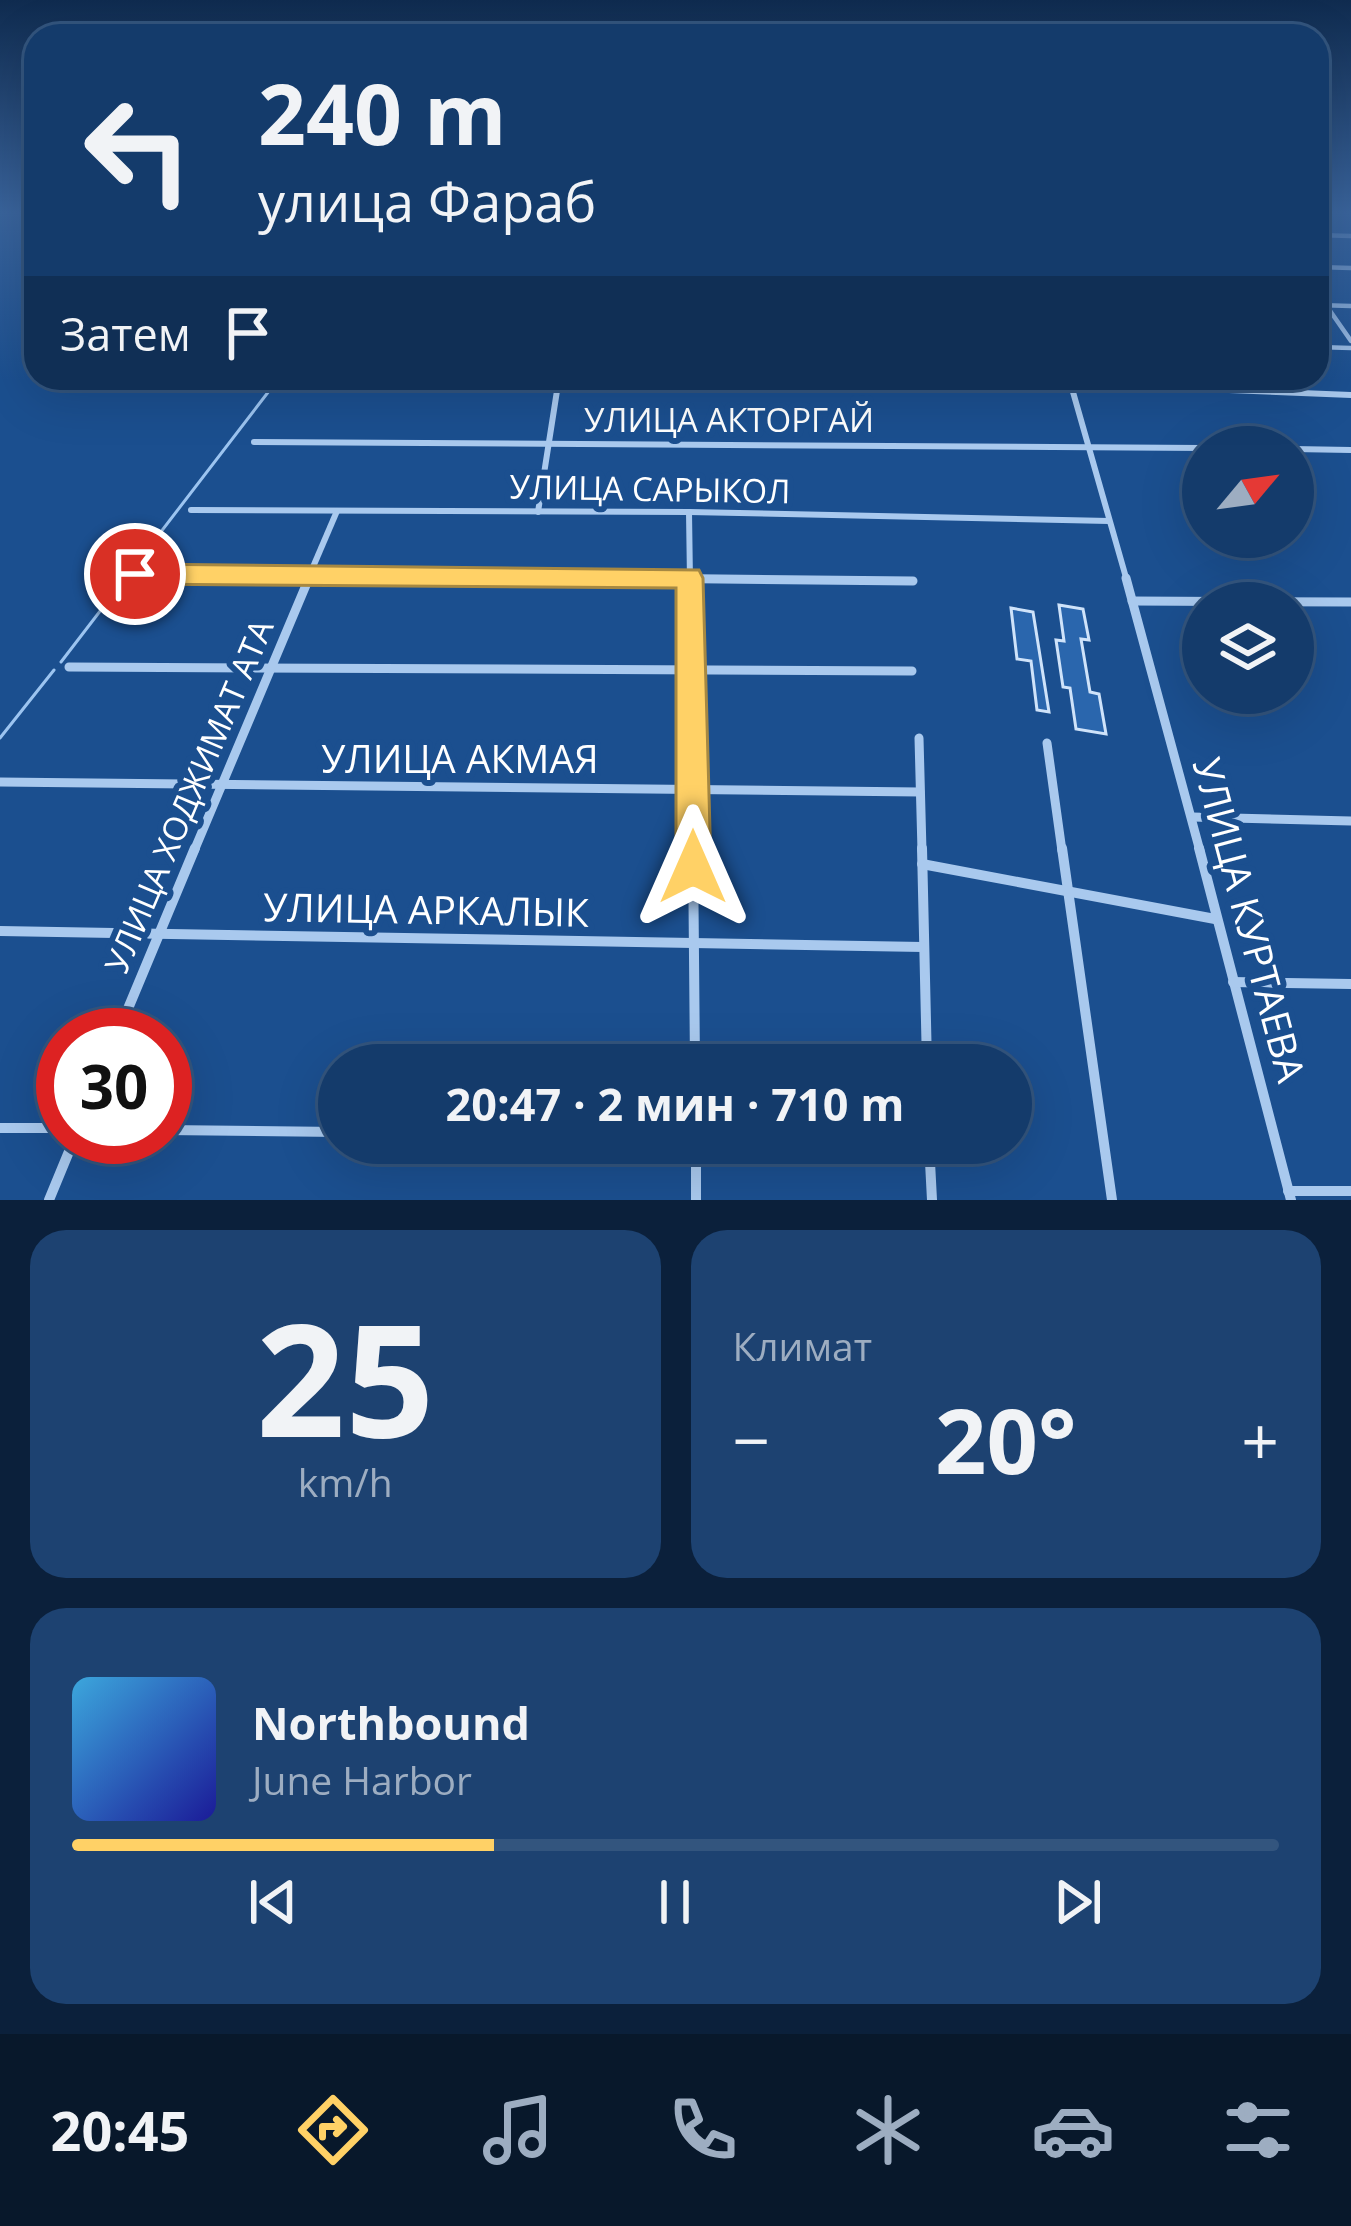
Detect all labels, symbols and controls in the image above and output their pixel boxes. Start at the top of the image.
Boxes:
text: 240 m [258,55,506,170]
icon: left [60,72,216,228]
text: улица Фараб [258,164,596,238]
icon: arrive [215,300,281,366]
text: Затем [60,303,191,364]
street label: УЛИЦА АКТОРГАЙ [584,397,874,442]
north arrow [1182,426,1314,558]
map controls [1182,426,1314,714]
street label: УЛИЦА САРЫКОЛ [509,464,791,513]
pin [84,523,186,625]
icon: arrive [102,541,168,607]
button: layers [1182,582,1314,714]
street label: УЛИЦА ХОДЖИМАТ АТА [94,612,283,979]
street label: УЛИЦА АКМАЯ [321,731,599,784]
street label: УЛИЦА КУРТАЕВА [1182,752,1319,1088]
position arrow [630,804,756,930]
street label: УЛИЦА АРКАЛЫК [263,879,589,938]
speed limit sign: 30 [36,1008,192,1164]
text: 20:47 · 2 мин · 710 m [446,1073,904,1134]
text: 25 [256,1270,434,1483]
text: Климат [733,1319,872,1372]
text: 20° [935,1378,1076,1500]
text: − [733,1394,770,1484]
text: + [1241,1394,1279,1484]
text: km/h [298,1455,393,1508]
text: Northbound [252,1692,530,1753]
text: June Harbor [252,1753,472,1806]
icon: previous [240,1869,306,1935]
icon: pause [642,1869,708,1935]
icon: next [1045,1869,1111,1935]
icon: directions [291,2088,375,2172]
icon: music [476,2088,560,2172]
icon: phone [661,2088,745,2172]
icon: climate [846,2088,930,2172]
icon: car [1031,2088,1115,2172]
icon: filters [1216,2088,1300,2172]
text: 20:45 [51,2093,189,2167]

